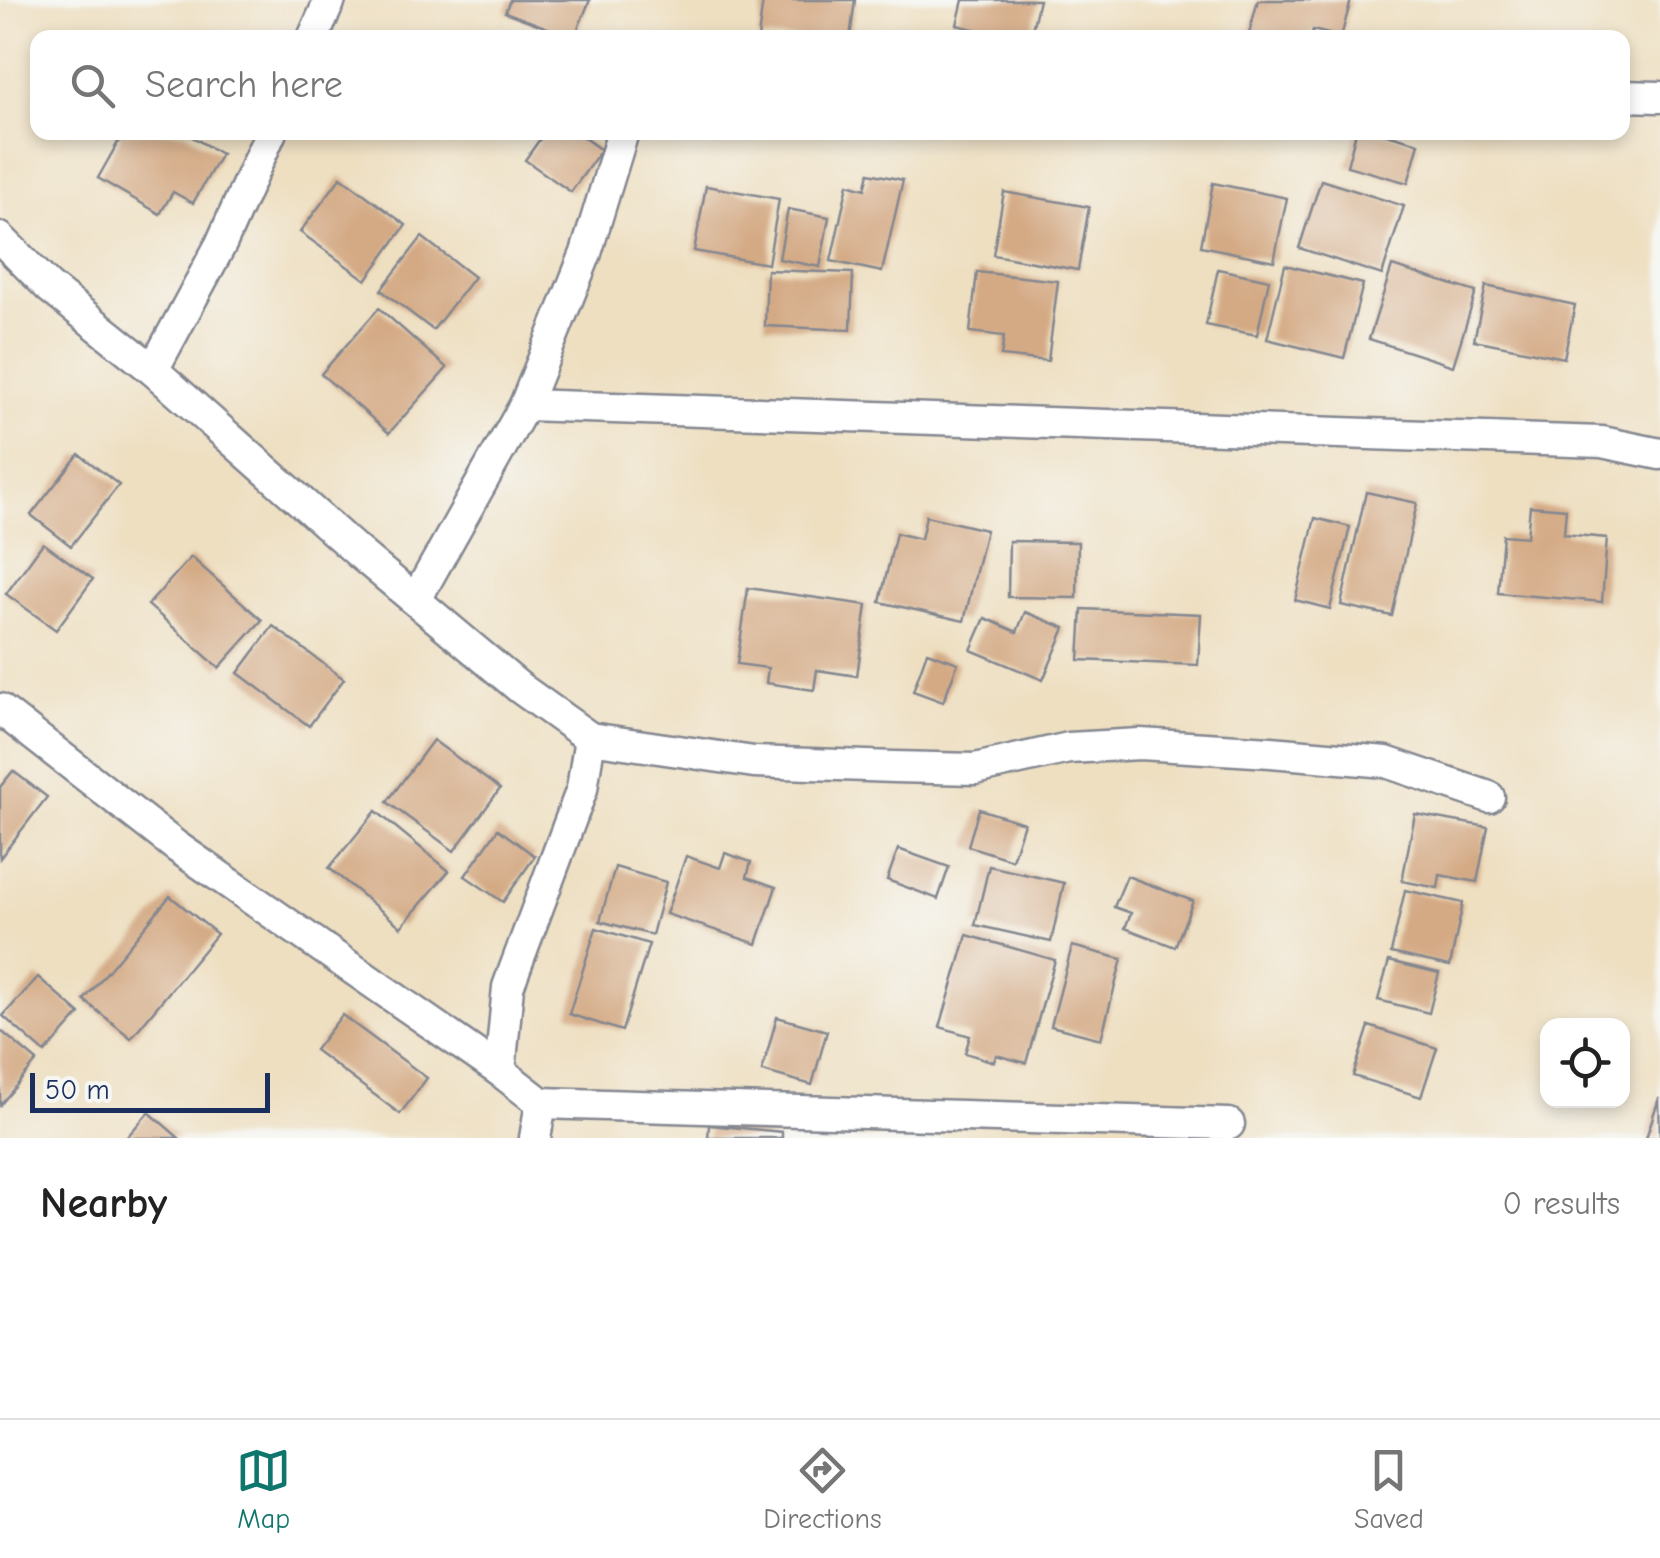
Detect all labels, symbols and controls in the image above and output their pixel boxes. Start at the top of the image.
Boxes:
search box [30,30,1630,140]
icon: search [65,58,120,113]
text: Search here [145,63,343,107]
map controls [1540,1018,1630,1108]
button: locate [1540,1018,1630,1108]
scale bar [30,1068,270,1112]
text: 50 m [45,1074,110,1106]
text: Nearby [40,1179,167,1228]
text: 0 results [1503,1185,1620,1222]
tab: Map [236,1443,291,1535]
tab: Directions [763,1443,882,1535]
tab: Saved [1354,1443,1424,1535]

